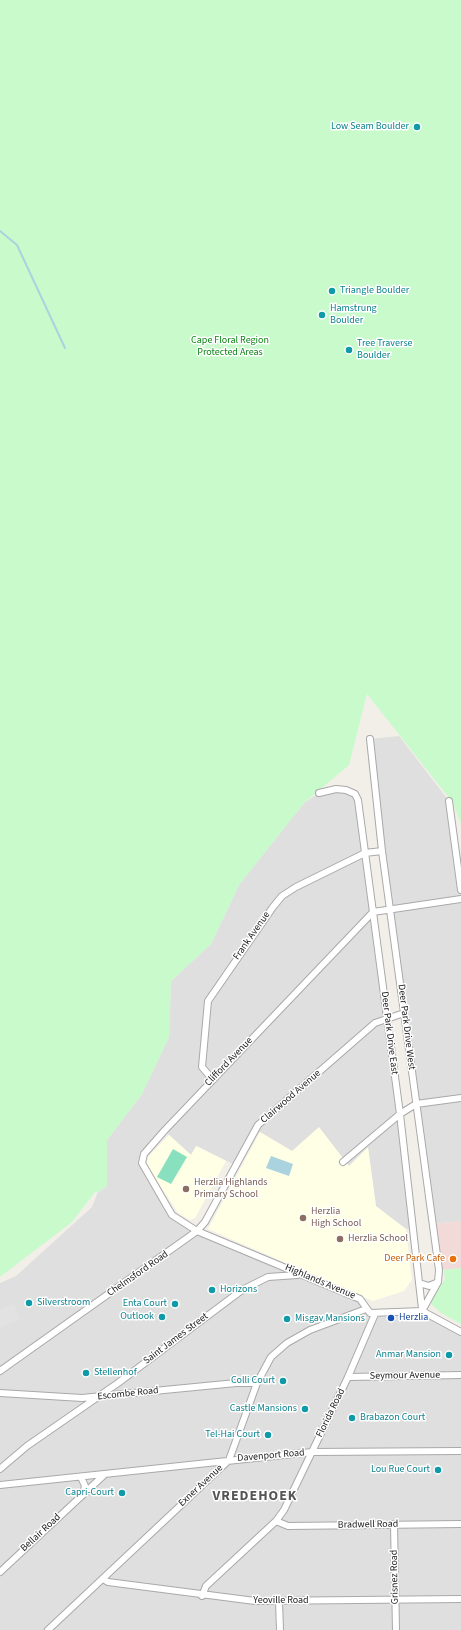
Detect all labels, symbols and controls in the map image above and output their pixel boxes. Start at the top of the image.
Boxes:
place label: Low Seam Boulder [331,121,409,133]
marker: Low Seam Boulder [412,122,422,132]
place label: Triangle Boulder [340,285,409,297]
marker: Triangle Boulder [327,286,337,296]
place label: Hamstrung Boulder [330,303,377,326]
marker: Hamstrung Boulder [317,310,327,320]
park label: Cape Floral Region Protected Areas [191,335,269,358]
place label: Tree Traverse Boulder [357,338,413,362]
marker: Tree Traverse Boulder [344,345,354,355]
street label: Frank Avenue [231,910,273,962]
street label: Deer Park Drive West [395,984,417,1070]
street label: Deer Park Drive East [378,991,400,1075]
street label: Clifford Avenue [203,1035,255,1089]
street label: Clairwood Avenue [258,1068,324,1126]
place label: Herzlia Highlands Primary School [194,1177,267,1200]
marker: Herzlia Highlands Primary School [181,1184,191,1194]
place label: Herzlia High School [311,1206,361,1230]
marker: Herzlia High School [298,1213,308,1223]
place label: Herzlia School [348,1233,408,1245]
marker: Herzlia School [335,1234,345,1244]
street label: Chelmsford Road [105,1249,171,1299]
place label: Deer Park Cafe [384,1253,445,1265]
marker: Deer Park Cafe [448,1254,458,1264]
street label: Highlands Avenue [283,1262,357,1302]
place label: Horizons [220,1284,257,1296]
marker: Horizons [207,1285,217,1295]
place label: Silverstroom [37,1297,90,1309]
marker: Silverstroom [24,1298,34,1308]
place label: Enta Court [123,1298,167,1310]
marker: Enta Court [170,1299,180,1309]
place label: Outlook [120,1311,154,1323]
street label: Saint James Street [141,1311,211,1367]
marker: Outlook [157,1312,167,1322]
place label: Herzlia [399,1312,428,1324]
place label: Misgav Mansions [295,1313,365,1325]
marker: Herzlia [386,1313,396,1323]
marker: Misgav Mansions [282,1314,292,1324]
place label: Anmar Mansion [376,1349,441,1361]
marker: Anmar Mansion [444,1350,454,1360]
place label: Stellenhof [94,1367,137,1379]
marker: Stellenhof [81,1368,91,1378]
street label: Seymour Avenue [370,1369,440,1383]
place label: Colli Court [231,1375,275,1387]
marker: Colli Court [278,1376,288,1386]
street label: Escombe Road [97,1385,159,1403]
street label: Florida Road [314,1387,348,1439]
place label: Castle Mansions [230,1403,297,1415]
marker: Castle Mansions [300,1404,310,1414]
place label: Brabazon Court [360,1412,425,1424]
marker: Brabazon Court [347,1413,357,1423]
place label: Tel-Hai Court [205,1429,260,1441]
marker: Tel-Hai Court [263,1430,273,1440]
street label: Davenport Road [237,1447,305,1465]
street label: Exner Avenue [176,1462,226,1510]
place label: Lou Rue Court [371,1464,430,1476]
marker: Lou Rue Court [433,1465,443,1475]
place label: Capri-Court [65,1487,114,1499]
marker: Capri-Court [117,1488,127,1498]
district label: VREDEHOEK [213,1489,297,1505]
street label: Bellair Road [18,1511,64,1555]
street label: Bradwell Road [338,1518,398,1532]
street label: Grisnez Road [389,1550,401,1604]
street label: Yeoville Road [253,1595,309,1607]

